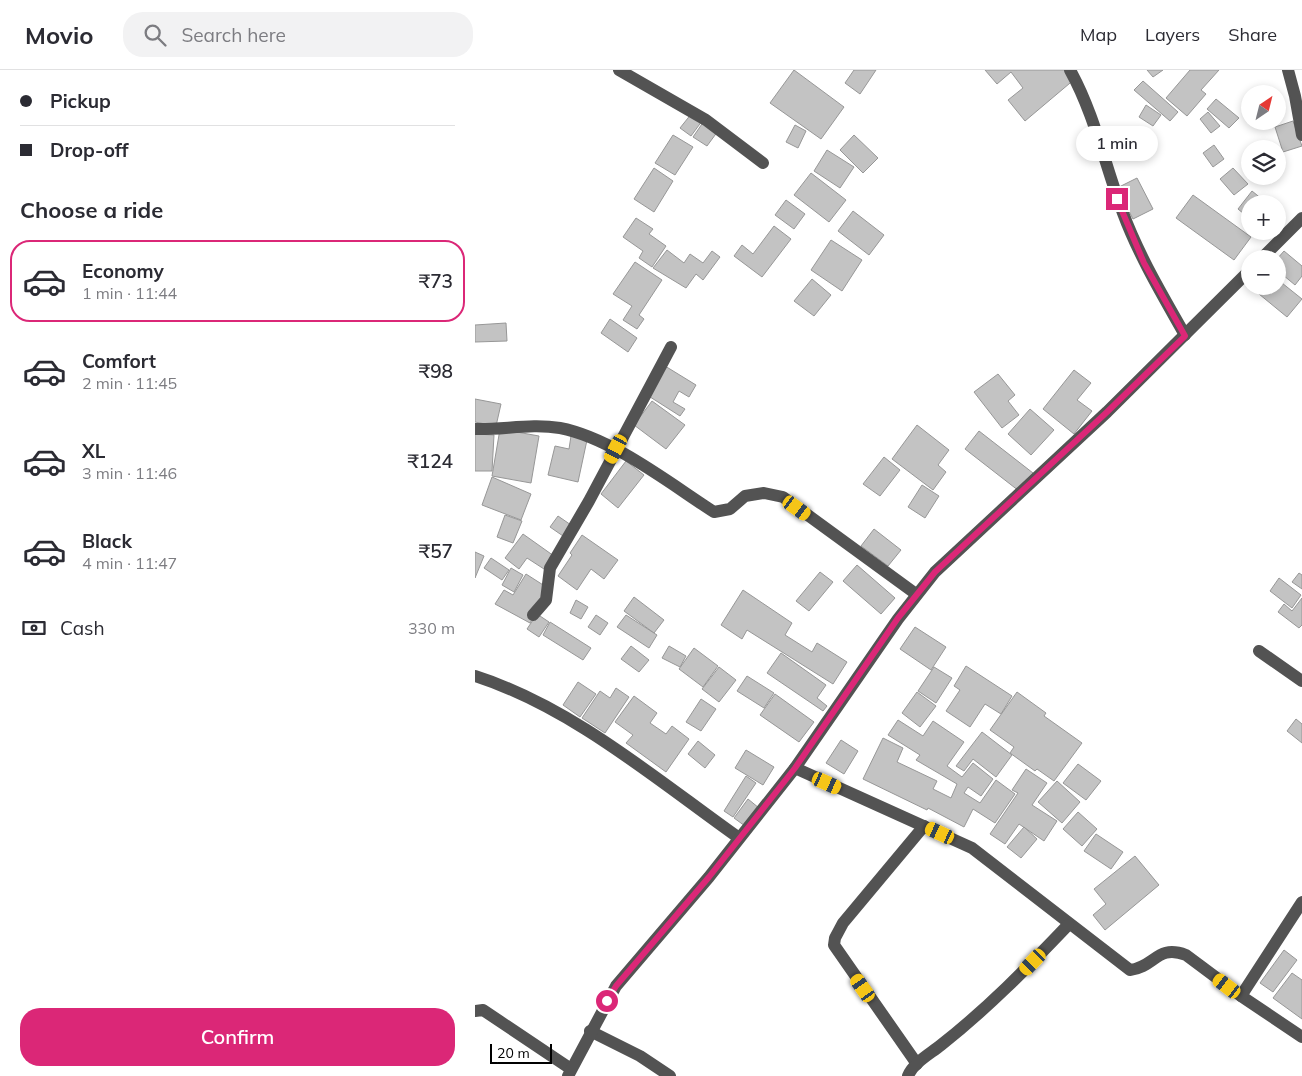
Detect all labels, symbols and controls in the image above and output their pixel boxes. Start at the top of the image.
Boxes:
search box [123,12,473,57]
text: Movio [25,20,93,50]
icon: search [141,21,169,49]
text: Search here [181,23,286,47]
text: Map [1080,23,1117,46]
text: Layers [1145,23,1200,46]
text: Share [1228,23,1277,46]
north arrow [1241,85,1286,130]
map controls [1241,85,1286,295]
text: Pickup [50,89,111,113]
callout: 1 min [1076,126,1158,162]
text: 1 min [1096,133,1138,153]
text: Drop-off [50,138,128,162]
button: layers [1241,140,1286,185]
route end [1106,188,1128,210]
button: + [1241,195,1286,240]
text: Choose a ride [20,196,163,224]
button: − [1241,250,1286,295]
icon: car [22,259,67,304]
text: Economy [82,259,164,283]
text: ₹73 [419,269,453,293]
text: 1 min · 11:44 [82,283,177,303]
icon: car [22,349,67,394]
text: Comfort [82,349,156,373]
text: ₹98 [419,359,453,383]
text: 2 min · 11:45 [82,373,177,393]
car [602,432,629,466]
icon: car [22,439,67,484]
text: XL [82,439,105,463]
text: ₹124 [407,449,453,473]
text: 3 min · 11:46 [82,463,177,483]
car [780,493,813,523]
icon: car [22,529,67,574]
text: Black [82,529,132,553]
text: ₹57 [419,539,453,563]
text: 4 min · 11:47 [82,553,177,573]
icon: cash [20,614,48,642]
text: Cash [60,616,105,640]
text: 330 m [408,618,455,638]
car [810,770,843,796]
car [923,820,956,846]
car [1017,946,1048,978]
car [848,971,877,1005]
car [1210,971,1243,1001]
route start [596,990,618,1012]
button: Confirm [20,1008,455,1066]
scale bar [490,1041,553,1064]
text: 20 m [497,1044,530,1062]

